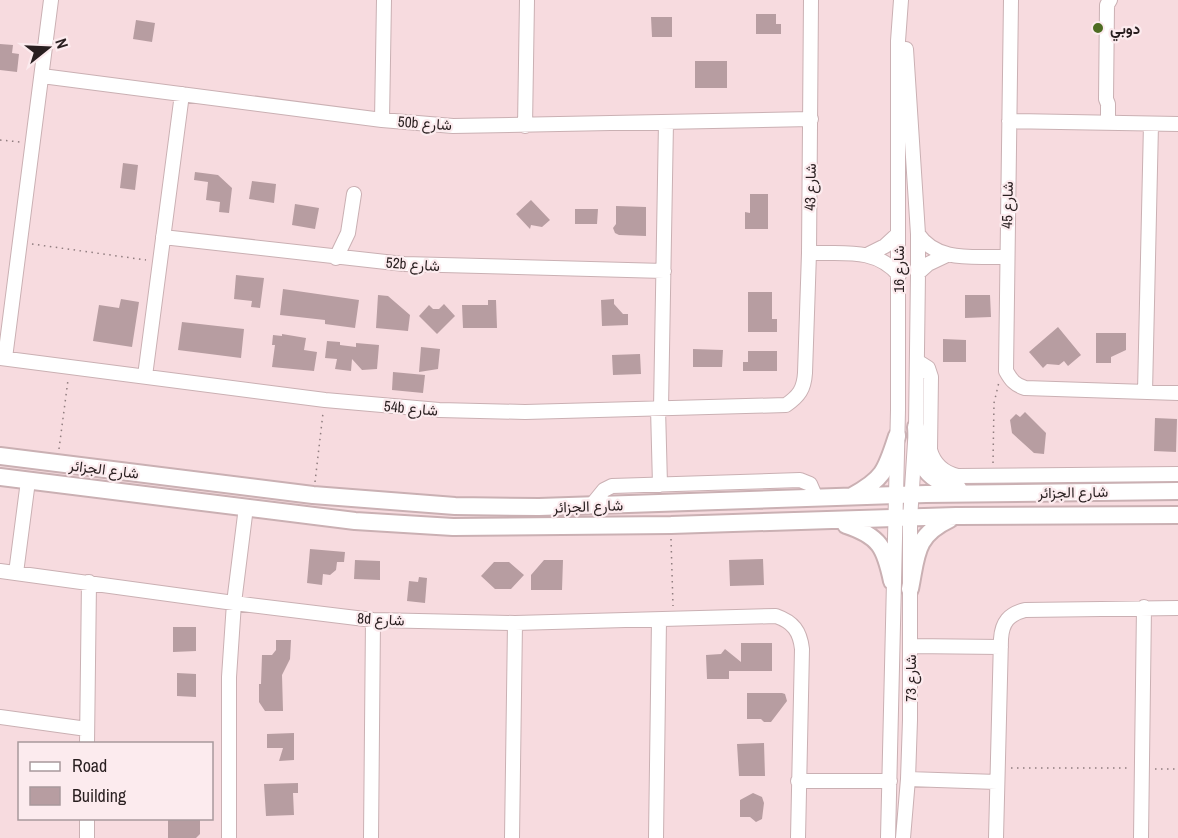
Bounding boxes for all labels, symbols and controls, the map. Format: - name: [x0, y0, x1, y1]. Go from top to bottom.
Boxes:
- north arrow: [18, 18, 78, 78]
- place label: دوبي: [1110, 18, 1140, 42]
- marker: دوبي: [1091, 21, 1105, 35]
- text: N: [50, 35, 74, 51]
- street label: 50b شارع: [397, 111, 453, 136]
- street label: شارع 43: [799, 163, 822, 211]
- street label: شارع 45: [996, 181, 1019, 229]
- street label: شارع 16: [888, 245, 910, 293]
- street label: 52b شارع: [385, 252, 441, 277]
- street label: 54b شارع: [383, 395, 439, 422]
- street label: شارع الجزائر: [67, 454, 140, 485]
- street label: شارع الجزائر: [1037, 481, 1108, 504]
- street label: شارع الجزائر: [552, 494, 624, 519]
- street label: 8d شارع: [357, 607, 405, 632]
- street label: شارع 73: [900, 654, 922, 702]
- legend: [18, 742, 213, 820]
- text: Road: [72, 753, 107, 778]
- text: Building: [72, 783, 127, 808]

